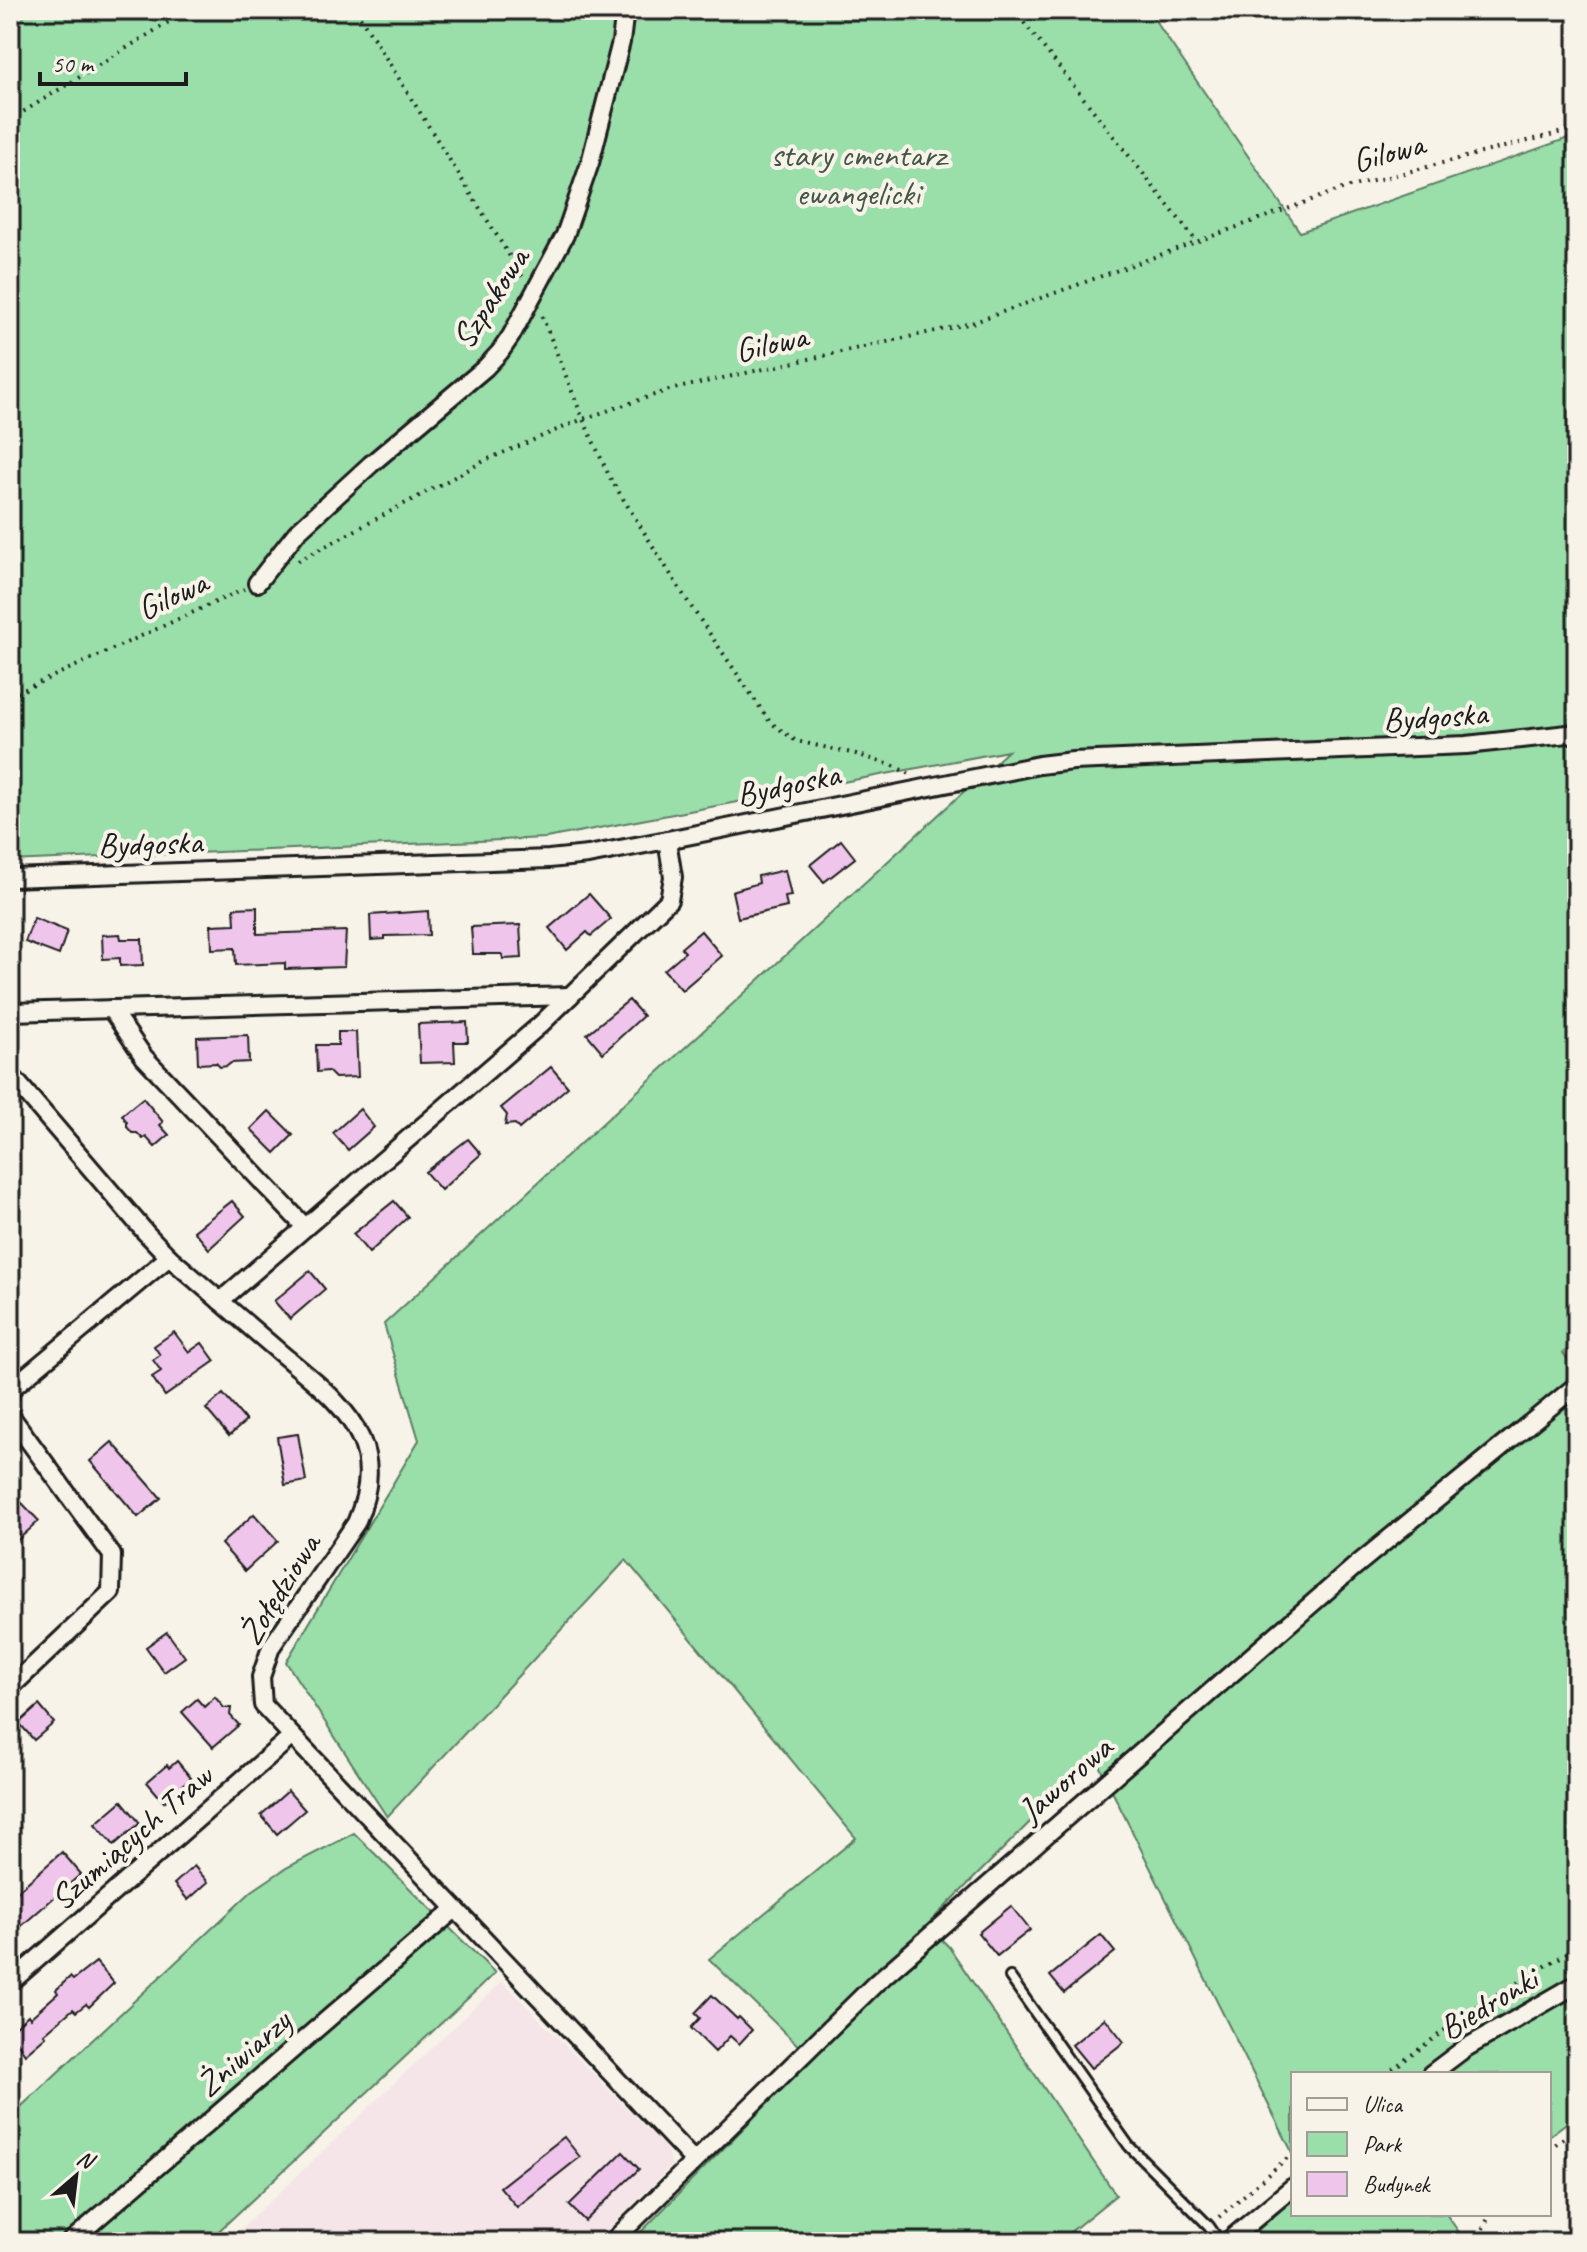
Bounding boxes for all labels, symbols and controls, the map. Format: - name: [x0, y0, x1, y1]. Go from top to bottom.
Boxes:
- scale bar: [40, 36, 186, 86]
- text: 50 m: [52, 49, 95, 79]
- street label: Gilowa: [1347, 121, 1432, 182]
- park label: stary cmentarz ewangelicki: [770, 133, 949, 215]
- street label: Szpakowa: [442, 237, 540, 356]
- street label: Gilowa: [731, 313, 814, 372]
- street label: Gilowa: [130, 559, 217, 630]
- street label: Bydgoska: [1381, 691, 1491, 741]
- street label: Bydgoska: [732, 752, 846, 816]
- street label: Bydgoska: [97, 820, 205, 866]
- street label: Żołędziowa: [228, 1523, 331, 1652]
- street label: Jaworowa: [1008, 1725, 1123, 1833]
- street label: Szumiących Traw: [41, 1753, 223, 1919]
- street label: Biedronki: [1431, 1955, 1548, 2049]
- street label: Żniwiarzy: [187, 1999, 301, 2106]
- legend: [1291, 2072, 1551, 2216]
- text: Ulica: [1363, 2089, 1403, 2119]
- text: Park: [1363, 2129, 1403, 2159]
- north arrow: [36, 2136, 116, 2216]
- text: N: [72, 2144, 100, 2176]
- text: Budynek: [1363, 2169, 1432, 2199]

